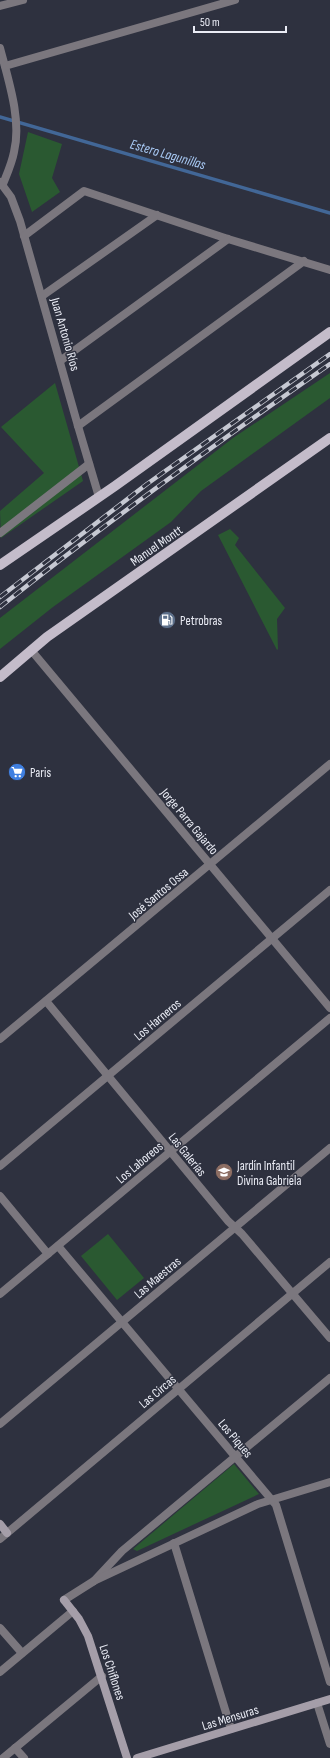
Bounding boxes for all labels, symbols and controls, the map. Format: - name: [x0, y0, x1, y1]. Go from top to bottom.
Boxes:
- scale bar: [194, 8, 286, 34]
- text: 50 m: [200, 15, 220, 30]
- water label: Estero Lagunillas: [128, 136, 208, 173]
- street label: Juan Antonio Ríos: [47, 295, 83, 373]
- street label: Manuel Montt: [127, 522, 186, 570]
- fuel station icon: Petrobras: [157, 610, 177, 630]
- place label: Petrobras: [180, 613, 222, 629]
- supermarket icon: Paris: [7, 762, 27, 782]
- place label: Paris: [30, 765, 51, 781]
- street label: Jorge Parra Gajardo: [156, 784, 222, 858]
- street label: José Santos Ossa: [125, 864, 192, 924]
- street label: Los Harneros: [131, 995, 185, 1044]
- street label: Las Galerías: [165, 1130, 210, 1180]
- street label: Los Laboreos: [113, 1138, 167, 1187]
- place label: Jardín Infantil Divina Gabriela: [236, 1158, 302, 1189]
- school or university icon: Jardín Infantil Divina Gabriela: [214, 1162, 234, 1182]
- street label: Las Maestras: [131, 1253, 185, 1302]
- street label: Las Circas: [136, 1371, 180, 1412]
- street label: Los Piques: [215, 1416, 256, 1461]
- street label: Los Chiflones: [96, 1642, 129, 1702]
- street label: Las Mensuras: [200, 1702, 261, 1734]

